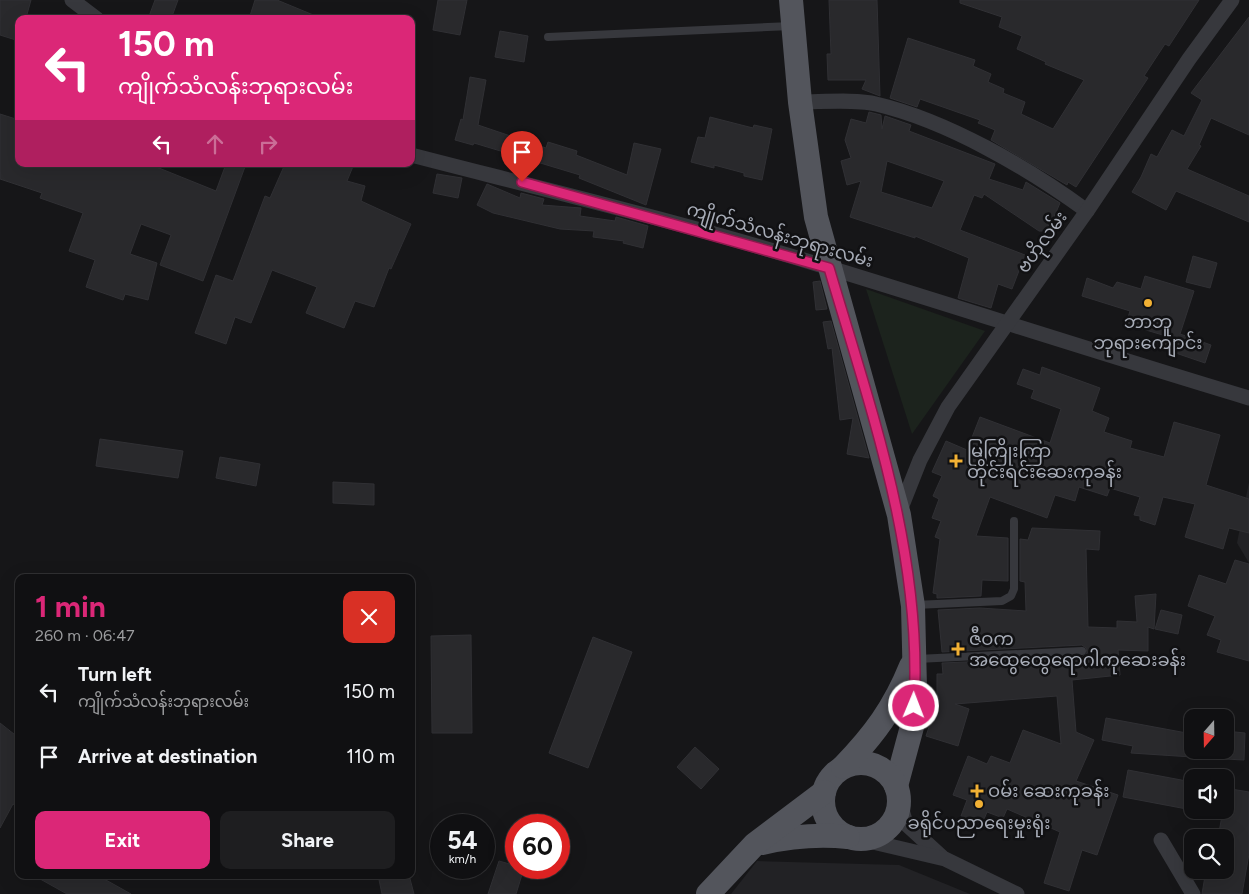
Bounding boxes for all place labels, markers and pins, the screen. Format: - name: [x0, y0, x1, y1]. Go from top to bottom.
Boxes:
- pin: [501, 131, 543, 182]
- marker: ဘာဘူ ဘုရားကျောင်း: [1142, 297, 1154, 309]
- place label: ဘာဘူ ဘုရားကျောင်း: [1093, 311, 1203, 358]
- place label: မြကြိုးကြာ တိုင်းရင်းဆေးကုခန်း: [967, 437, 1122, 487]
- marker: မြကြိုးကြာ တိုင်းရင်းဆေးကုခန်း: [949, 454, 963, 468]
- place label: ဇီဝက အထွေထွေရောဂါကုဆေးခန်း: [969, 625, 1186, 675]
- marker: ဇီဝက အထွေထွေရောဂါကုဆေးခန်း: [951, 642, 965, 656]
- place label: ဝမ်း ဆေးကုခန်း: [988, 778, 1110, 806]
- marker: ဝမ်း ဆေးကုခန်း: [970, 784, 984, 798]
- marker: ခရိုင်ပညာရေးမှုးရုံး: [973, 798, 985, 810]
- place label: ခရိုင်ပညာရေးမှုးရုံး: [907, 809, 1051, 838]

